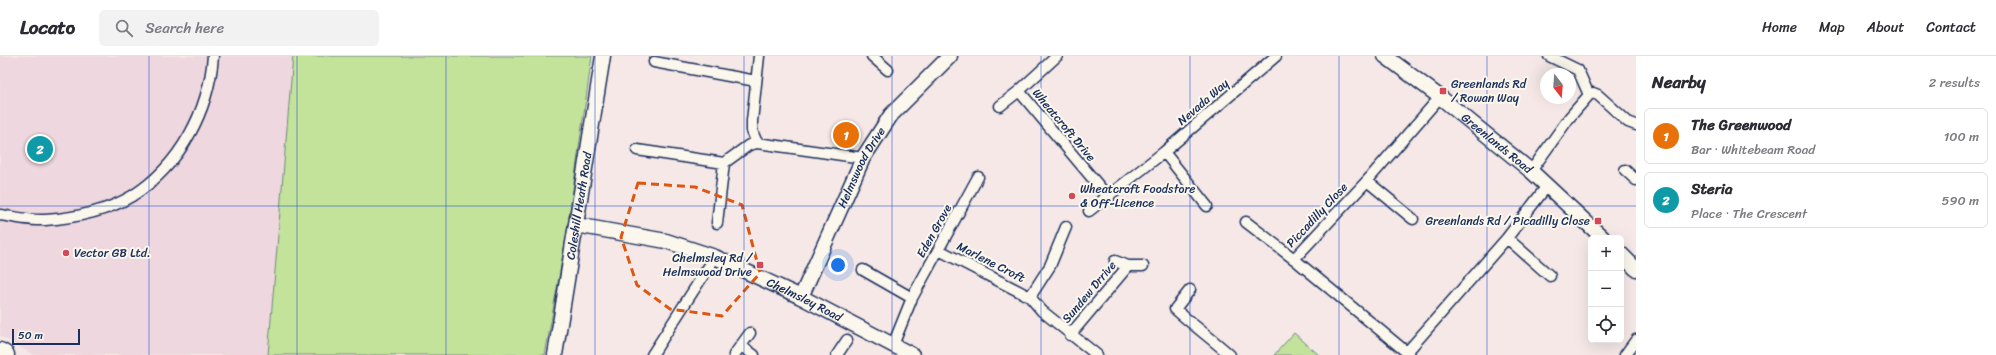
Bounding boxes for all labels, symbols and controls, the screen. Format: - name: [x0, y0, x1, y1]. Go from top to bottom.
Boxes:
- search box: [99, 10, 379, 46]
- text: Locato: [20, 11, 75, 44]
- text: Search here: [145, 15, 224, 41]
- text: Home: [1762, 15, 1797, 40]
- text: Map: [1819, 15, 1845, 40]
- text: About: [1867, 15, 1904, 40]
- text: Contact: [1926, 15, 1976, 40]
- icon: search: [113, 17, 135, 39]
- text: Nearby: [1652, 67, 1706, 97]
- north arrow: [1540, 68, 1576, 104]
- text: 2 results: [1929, 71, 1980, 94]
- street label: Nevada Way: [1172, 72, 1235, 131]
- place label: Greenlands Rd / Rowan Way: [1451, 73, 1528, 109]
- street label: Wheatcroft Drive: [1027, 83, 1101, 167]
- marker: Greenlands Rd / Rowan Way: [1438, 86, 1448, 96]
- street label: Greenlands Road: [1456, 107, 1539, 180]
- text: The Greenwood: [1691, 112, 1791, 138]
- pin: 1: [833, 120, 859, 150]
- street label: Helmswood Drive: [831, 122, 892, 212]
- text: 1: [1663, 125, 1669, 148]
- text: 100 m: [1944, 125, 1979, 148]
- pin: 2: [27, 134, 53, 164]
- text: Bar · Whitebeam Road: [1691, 138, 1815, 161]
- street label: Coleshill Heath Road: [559, 150, 599, 261]
- text: Steria: [1691, 176, 1733, 202]
- street label: Piccadilly Close: [1281, 177, 1353, 253]
- place label: Wheatcroft Foodstore & Off-Licence: [1080, 178, 1196, 214]
- text: 2: [1662, 189, 1670, 212]
- text: 590 m: [1941, 189, 1979, 212]
- marker: Wheatcroft Foodstore & Off-Licence: [1067, 191, 1077, 201]
- street label: Eden Grove: [910, 200, 958, 262]
- text: Place · The Crescent: [1691, 202, 1807, 225]
- place label: Greenlands Rd / Picadilly Close: [1426, 210, 1590, 232]
- marker: Greenlands Rd / Picadilly Close: [1593, 216, 1603, 226]
- street label: Marlene Croft: [953, 235, 1030, 289]
- map controls: [1588, 235, 1624, 343]
- button: +: [1588, 235, 1624, 271]
- place label: Vector GB Ltd.: [74, 242, 151, 264]
- place label: Chelmsley Rd / Helmswood Drive: [663, 247, 754, 283]
- marker: Vector GB Ltd.: [61, 248, 71, 258]
- your location: [828, 255, 848, 275]
- street label: Sundew Drrive: [1056, 256, 1122, 328]
- marker: Chelmsley Rd / Helmswood Drive: [755, 260, 765, 270]
- street label: Chelmsley Road: [763, 271, 848, 329]
- button: −: [1588, 271, 1624, 307]
- button: locate: [1588, 307, 1624, 343]
- text: 50 m: [18, 326, 43, 345]
- scale bar: [12, 327, 80, 346]

